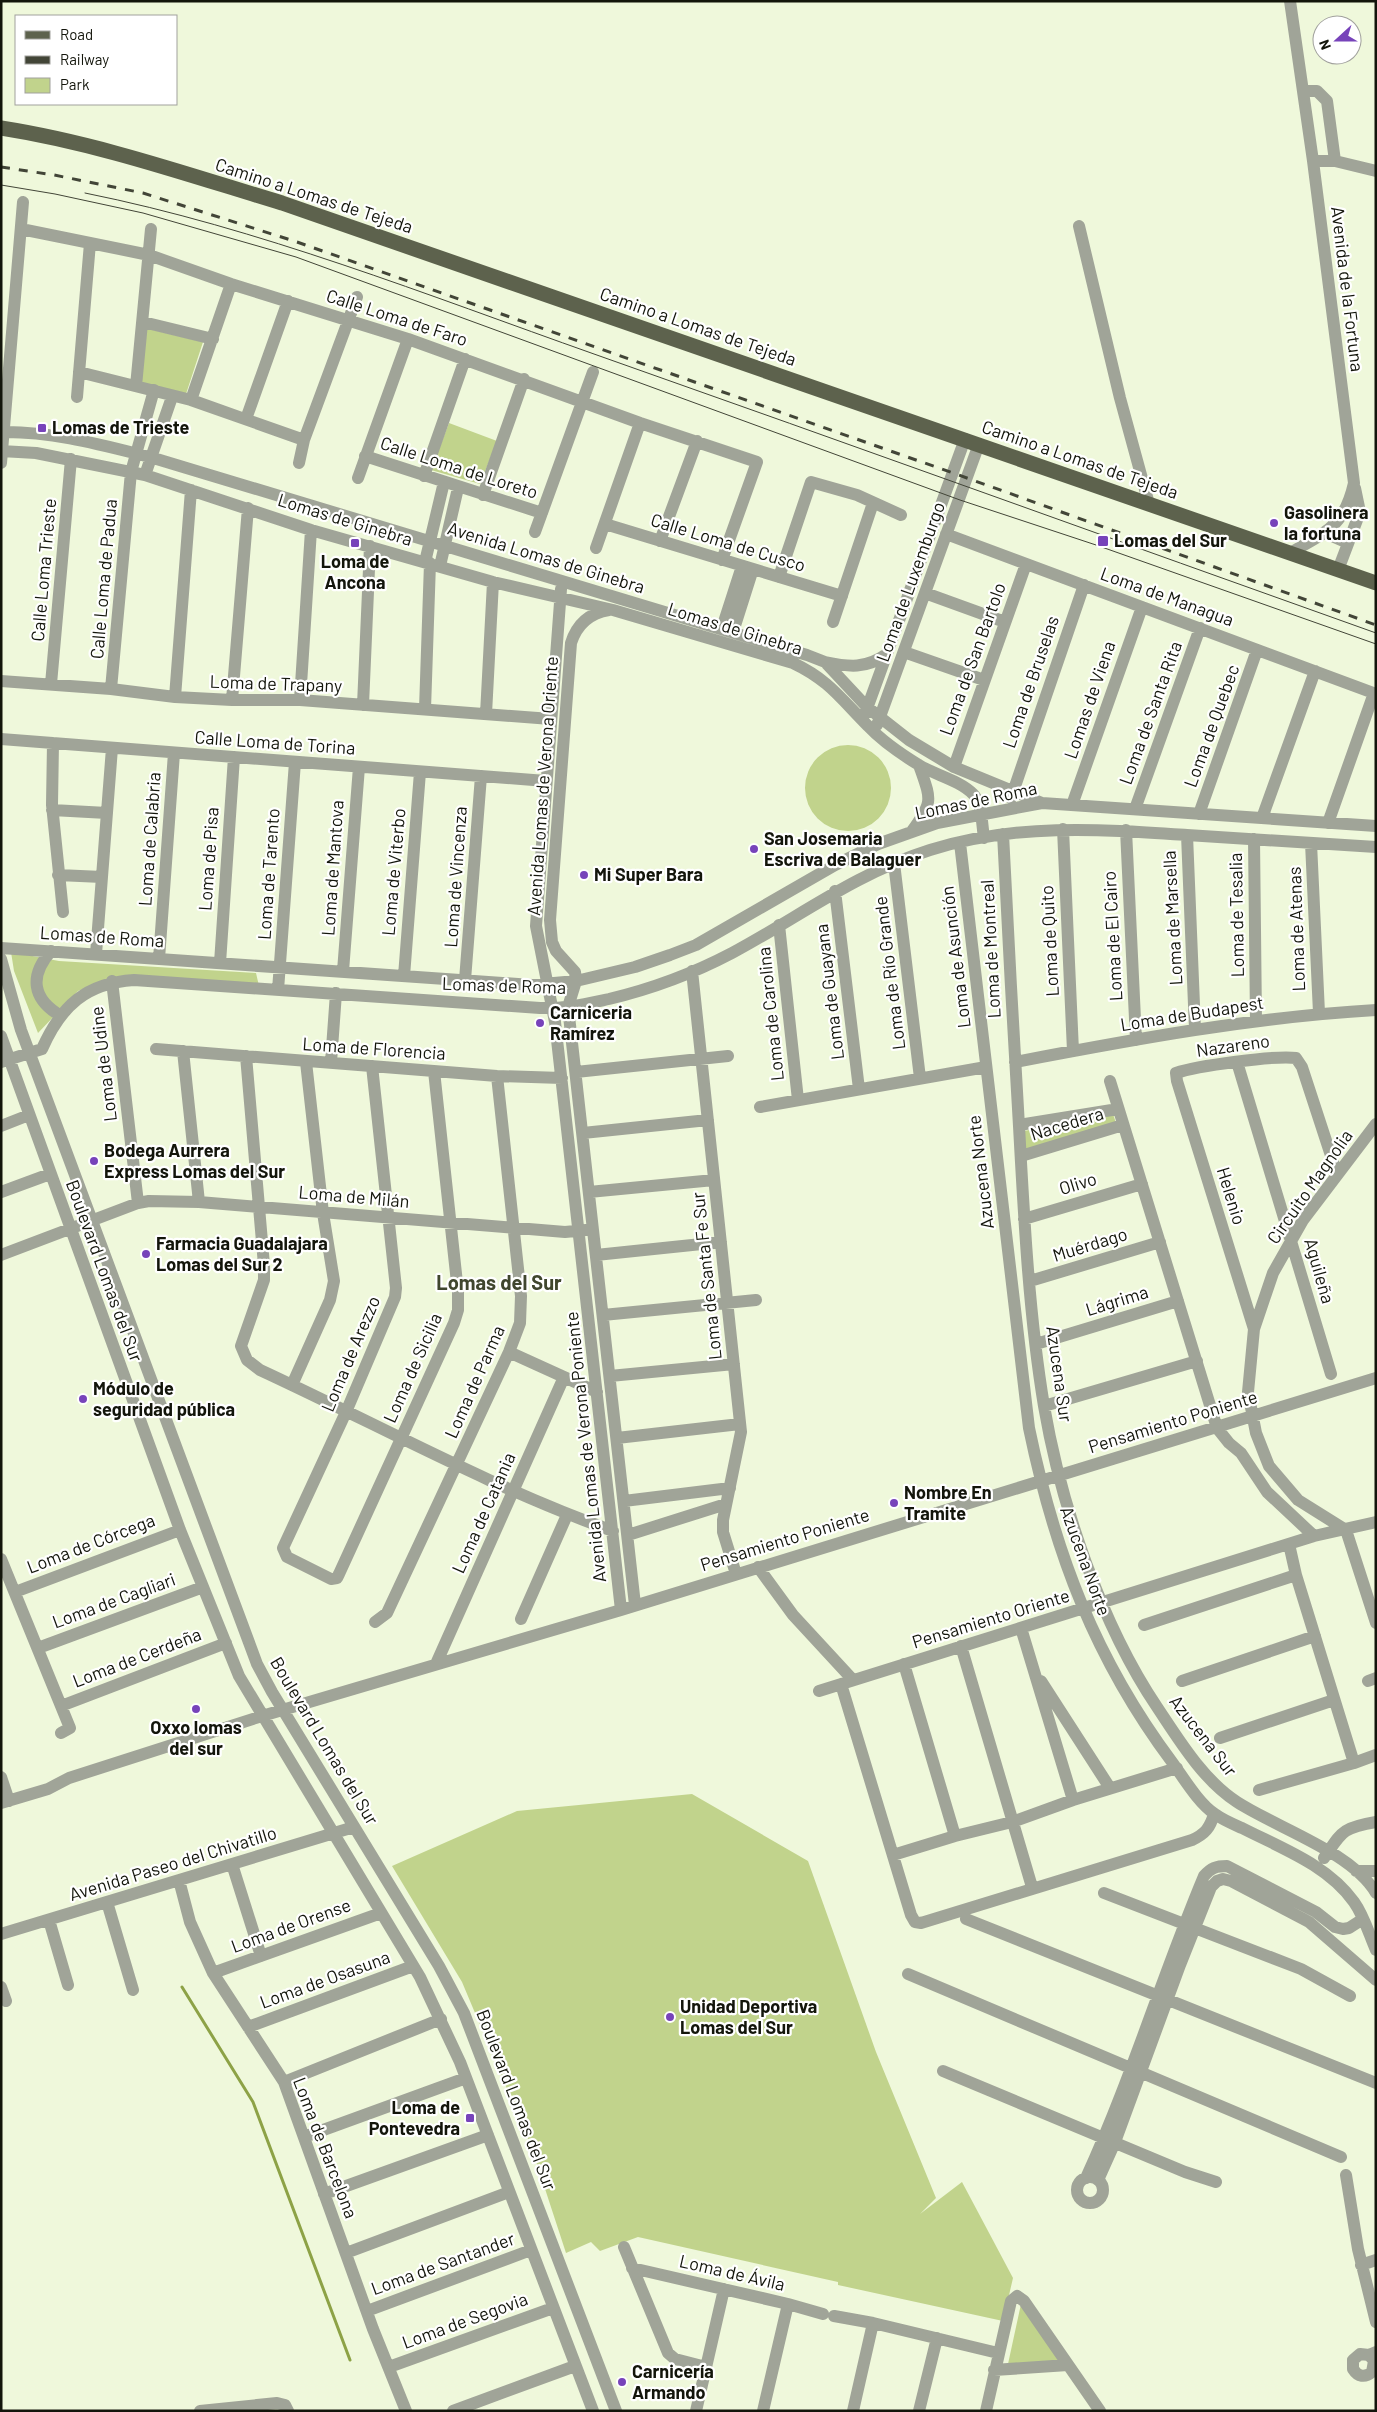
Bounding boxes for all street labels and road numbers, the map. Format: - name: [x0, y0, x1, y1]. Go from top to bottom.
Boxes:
- street label: Camino a Lomas de Tejeda: [213, 153, 416, 237]
- street label: Avenida de la Fortuna: [1327, 205, 1369, 373]
- street label: Camino a Lomas de Tejeda: [597, 282, 799, 370]
- street label: Calle Loma de Faro: [324, 284, 471, 350]
- street label: Camino a Lomas de Tejeda: [979, 415, 1181, 503]
- street label: Calle Loma de Loreto: [378, 431, 541, 503]
- street label: Lomas de Ginebra: [275, 488, 415, 550]
- street label: Calle Loma Trieste: [26, 497, 60, 642]
- street label: Calle Loma de Padua: [85, 498, 121, 660]
- street label: Loma de Luxemburgo: [871, 499, 949, 665]
- street label: Calle Loma de Cusco: [648, 508, 808, 576]
- street label: Avenida Lomas de Ginebra: [445, 517, 647, 598]
- street label: Loma de Managua: [1098, 562, 1237, 630]
- street label: Loma de San Bartolo: [934, 579, 1010, 738]
- street label: Lomas de Ginebra: [665, 597, 805, 659]
- street label: Loma de Bruselas: [997, 613, 1063, 751]
- street label: Lomas de Viena: [1059, 638, 1119, 761]
- street label: Loma de Santa Rita: [1114, 638, 1186, 787]
- street label: Avenida Lomas de Verona Oriente: [522, 655, 562, 916]
- street label: Loma de Quebec: [1179, 661, 1243, 790]
- street label: Loma de Trapany: [209, 670, 343, 696]
- street label: Calle Loma de Torina: [194, 725, 356, 759]
- street label: Loma de Calabria: [133, 771, 165, 907]
- street label: Lomas de Roma: [913, 776, 1039, 824]
- street label: Loma de Mantova: [316, 799, 348, 936]
- street label: Loma de Pisa: [193, 806, 223, 911]
- street label: Loma de Vincenza: [439, 806, 471, 948]
- street label: Loma de Tarento: [252, 807, 284, 940]
- street label: Loma de Viterbo: [376, 807, 410, 937]
- street label: Loma de Marsella: [1157, 850, 1187, 986]
- street label: Loma de Tesalia: [1224, 852, 1248, 978]
- street label: Loma de Atenas: [1283, 866, 1309, 992]
- street label: Loma de El Cairo: [1098, 870, 1126, 1002]
- street label: Loma de Montreal: [975, 879, 1005, 1019]
- street label: Loma de Asunción: [935, 885, 975, 1029]
- street label: Loma de Quito: [1035, 885, 1063, 997]
- street label: Loma de Río Grande: [869, 895, 909, 1051]
- street label: Lomas de Roma: [39, 921, 165, 951]
- street label: Loma de Guayana: [810, 923, 848, 1061]
- street label: Loma de Carolina: [752, 946, 788, 1082]
- street label: Lomas de Roma: [442, 972, 567, 998]
- street label: Loma de Budapest: [1119, 991, 1265, 1035]
- street label: Loma de Udine: [85, 1005, 121, 1123]
- street label: Nazareno: [1195, 1029, 1271, 1061]
- street label: Loma de Florencia: [302, 1032, 447, 1064]
- street label: Nacedera: [1027, 1102, 1106, 1145]
- street label: Azucena Norte: [962, 1114, 998, 1230]
- street label: Circuito Magnolia: [1262, 1125, 1357, 1248]
- street label: Helenio: [1213, 1164, 1251, 1227]
- street label: Olivo: [1056, 1167, 1099, 1199]
- street label: Boulevard Lomas del Sur: [62, 1177, 148, 1365]
- street label: Loma de Milán: [298, 1180, 410, 1212]
- street label: Loma de Santa Fe Sur: [686, 1191, 726, 1361]
- street label: Muérdago: [1050, 1222, 1130, 1266]
- street label: Aguileña: [1300, 1235, 1340, 1306]
- street label: Lágrima: [1083, 1280, 1151, 1320]
- street label: Loma de Arezzo: [316, 1292, 384, 1415]
- street label: Loma de Sicilia: [378, 1309, 446, 1426]
- street label: Avenida Lomas de Verona Poniente: [560, 1311, 610, 1584]
- street label: Loma de Parma: [439, 1322, 509, 1441]
- street label: Azucena Sur: [1042, 1324, 1078, 1424]
- street label: Pensamiento Poniente: [1086, 1385, 1260, 1457]
- street label: Loma de Catania: [447, 1449, 520, 1576]
- street label: Pensamiento Poniente: [698, 1503, 872, 1575]
- street label: Azucena Norte: [1056, 1503, 1116, 1618]
- street label: Loma de Córcega: [23, 1509, 158, 1578]
- street label: Loma de Cagliari: [49, 1568, 178, 1633]
- street label: Pensamiento Oriente: [909, 1584, 1072, 1652]
- street label: Loma de Cerdeña: [69, 1622, 204, 1692]
- street label: Boulevard Lomas del Sur: [266, 1653, 384, 1829]
- street label: Azucena Sur: [1165, 1691, 1242, 1781]
- street label: Avenida Paseo del Chivatillo: [66, 1821, 279, 1905]
- street label: Loma de Orense: [228, 1893, 354, 1957]
- street label: Loma de Osasuna: [257, 1945, 393, 2013]
- street label: Boulevard Lomas del Sur: [472, 2006, 562, 2194]
- street label: Loma de Barcelona: [289, 2074, 363, 2221]
- street label: Loma de Santander: [368, 2227, 518, 2299]
- street label: Loma de Ávila: [677, 2249, 787, 2295]
- street label: Loma de Segovia: [399, 2287, 531, 2353]

